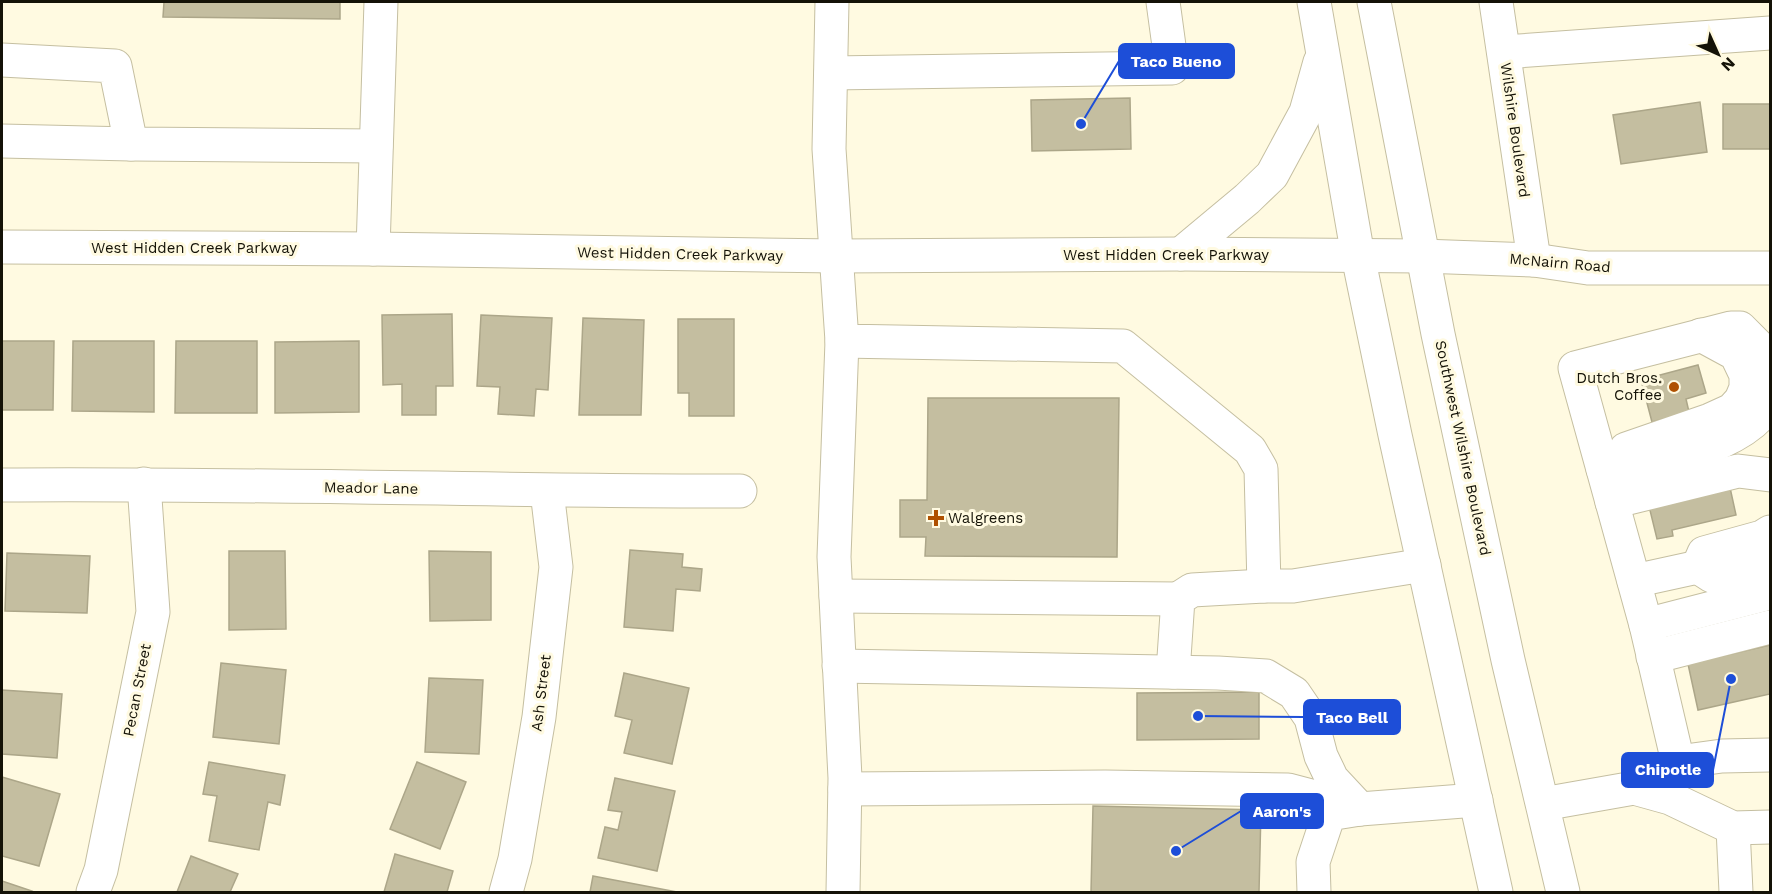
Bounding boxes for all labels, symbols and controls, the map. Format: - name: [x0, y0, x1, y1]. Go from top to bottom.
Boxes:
- north arrow: [1688, 24, 1748, 84]
- callout: Taco Bueno: [1119, 44, 1234, 78]
- text: Taco Bueno: [1130, 52, 1222, 71]
- text: N: [1717, 53, 1739, 75]
- street label: Wilshire Boulevard: [1497, 61, 1533, 199]
- street label: West Hidden Creek Parkway: [91, 239, 297, 257]
- street label: West Hidden Creek Parkway: [577, 243, 783, 265]
- street label: West Hidden Creek Parkway: [1063, 246, 1269, 264]
- street label: McNairn Road: [1509, 250, 1611, 276]
- street label: Southwest Wilshire Boulevard: [1431, 339, 1495, 557]
- place label: Dutch Bros. Coffee: [1576, 369, 1662, 404]
- marker: Dutch Bros. Coffee: [1667, 380, 1681, 394]
- street label: Meador Lane: [324, 478, 418, 498]
- place label: Walgreens: [948, 509, 1023, 527]
- marker: Walgreens: [929, 511, 943, 525]
- street label: Pecan Street: [119, 641, 155, 738]
- street label: Ash Street: [527, 653, 555, 732]
- callout: Taco Bell: [1304, 700, 1400, 734]
- text: Taco Bell: [1316, 708, 1389, 727]
- callout: Chipotle: [1622, 753, 1713, 787]
- text: Chipotle: [1635, 760, 1701, 779]
- callout: Aaron's: [1241, 794, 1323, 828]
- text: Aaron's: [1253, 802, 1312, 821]

